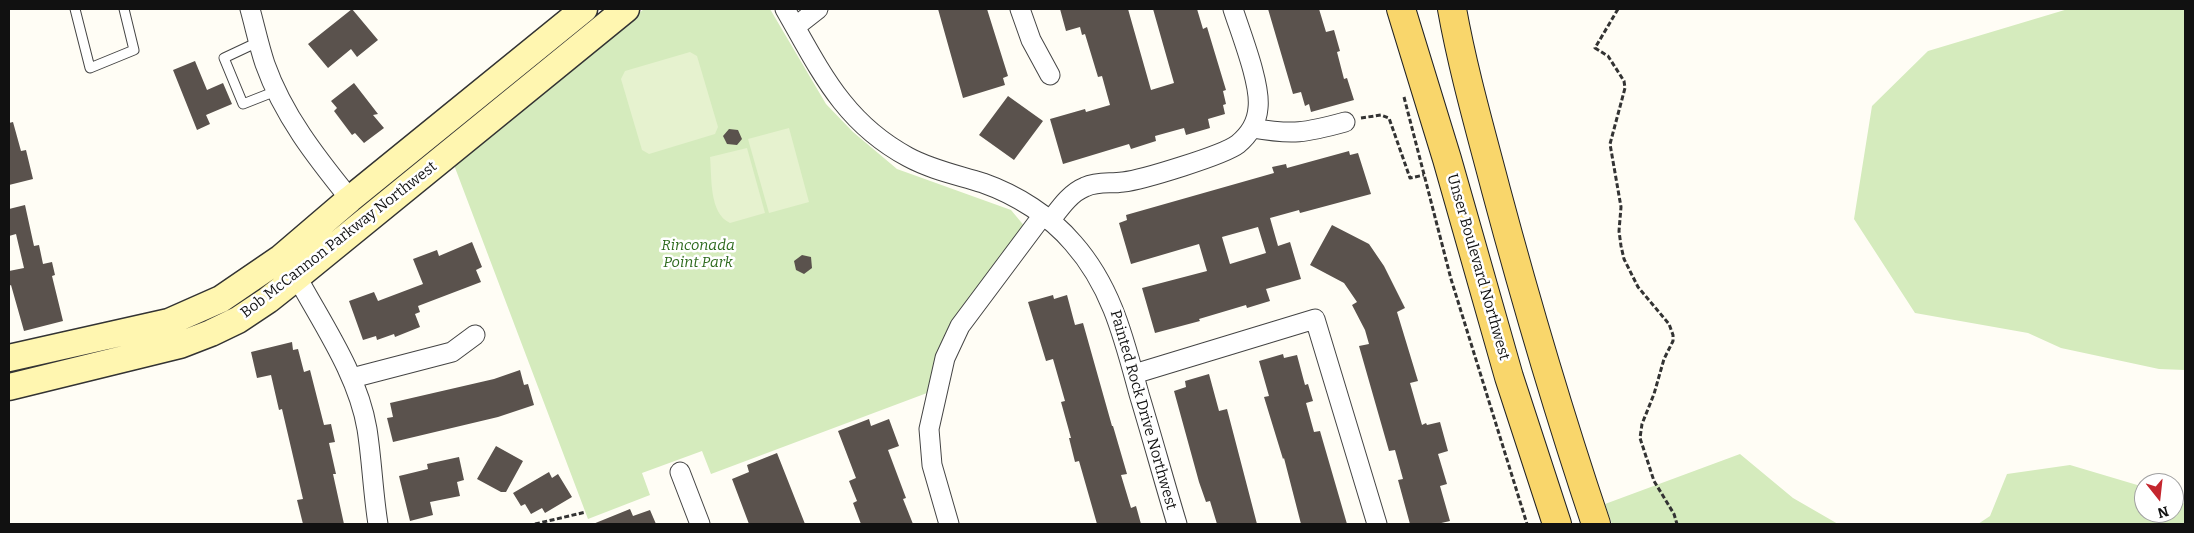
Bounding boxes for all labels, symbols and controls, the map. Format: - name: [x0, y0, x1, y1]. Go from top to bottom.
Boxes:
- street label: Bob McCannon Parkway Northwest: [237, 158, 441, 322]
- street label: Unser Boulevard Northwest: [1443, 172, 1513, 362]
- park label: Rinconada Point Park: [661, 237, 735, 272]
- street label: Painted Rock Drive Northwest: [1106, 308, 1180, 512]
- north arrow: [2134, 473, 2184, 523]
- text: N: [2155, 502, 2171, 522]

